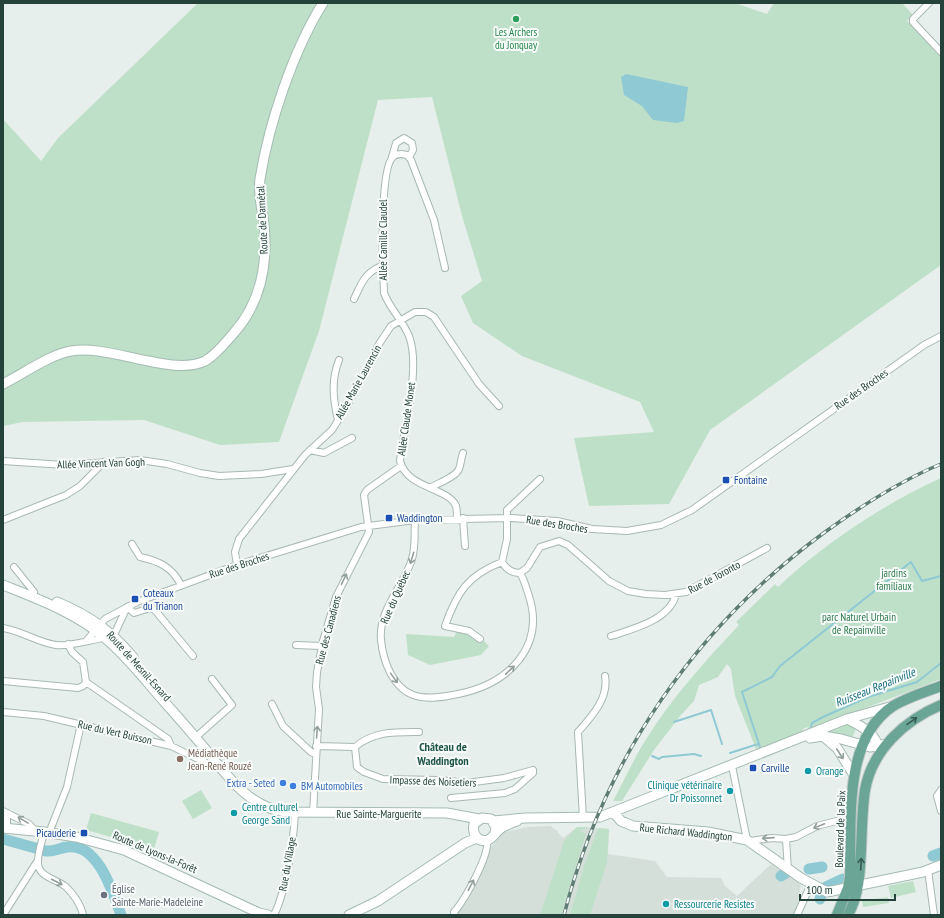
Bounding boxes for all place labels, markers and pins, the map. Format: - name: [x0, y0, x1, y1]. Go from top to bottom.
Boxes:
- marker: Les Archers du Jonquay: [511, 14, 521, 24]
- place label: Les Archers du Jonquay: [495, 25, 538, 52]
- place label: Fontaine: [734, 473, 768, 487]
- marker: Fontaine: [721, 475, 731, 485]
- place label: Waddington: [397, 511, 443, 525]
- marker: Waddington: [384, 513, 394, 523]
- place label: Coteaux du Trianon: [143, 586, 183, 613]
- marker: Coteaux du Trianon: [130, 594, 140, 604]
- place label: Médiathèque Jean-René Rouzé: [187, 746, 252, 773]
- marker: Médiathèque Jean-René Rouzé: [175, 754, 185, 764]
- place label: Carville: [761, 761, 790, 775]
- marker: Carville: [748, 763, 758, 773]
- place label: Orange: [816, 764, 844, 778]
- marker: Orange: [803, 766, 813, 776]
- place label: Extra - Seted: [227, 776, 275, 790]
- marker: Extra - Seted: [278, 778, 288, 788]
- place label: Clinique vétérinaire Dr Poissonnet: [648, 778, 722, 805]
- place label: BM Automobiles: [301, 779, 363, 793]
- marker: BM Automobiles: [288, 781, 298, 791]
- marker: Clinique vétérinaire Dr Poissonnet: [725, 786, 735, 796]
- place label: Centre culturel George Sand: [242, 800, 299, 827]
- marker: Centre culturel George Sand: [229, 808, 239, 818]
- place label: Picauderie: [36, 826, 76, 840]
- marker: Picauderie: [79, 828, 89, 838]
- place label: Église Sainte-Marie-Madeleine: [112, 882, 204, 909]
- marker: Église Sainte-Marie-Madeleine: [99, 890, 109, 900]
- place label: Ressourcerie Resistes: [674, 897, 755, 911]
- marker: Ressourcerie Resistes: [661, 899, 671, 909]

